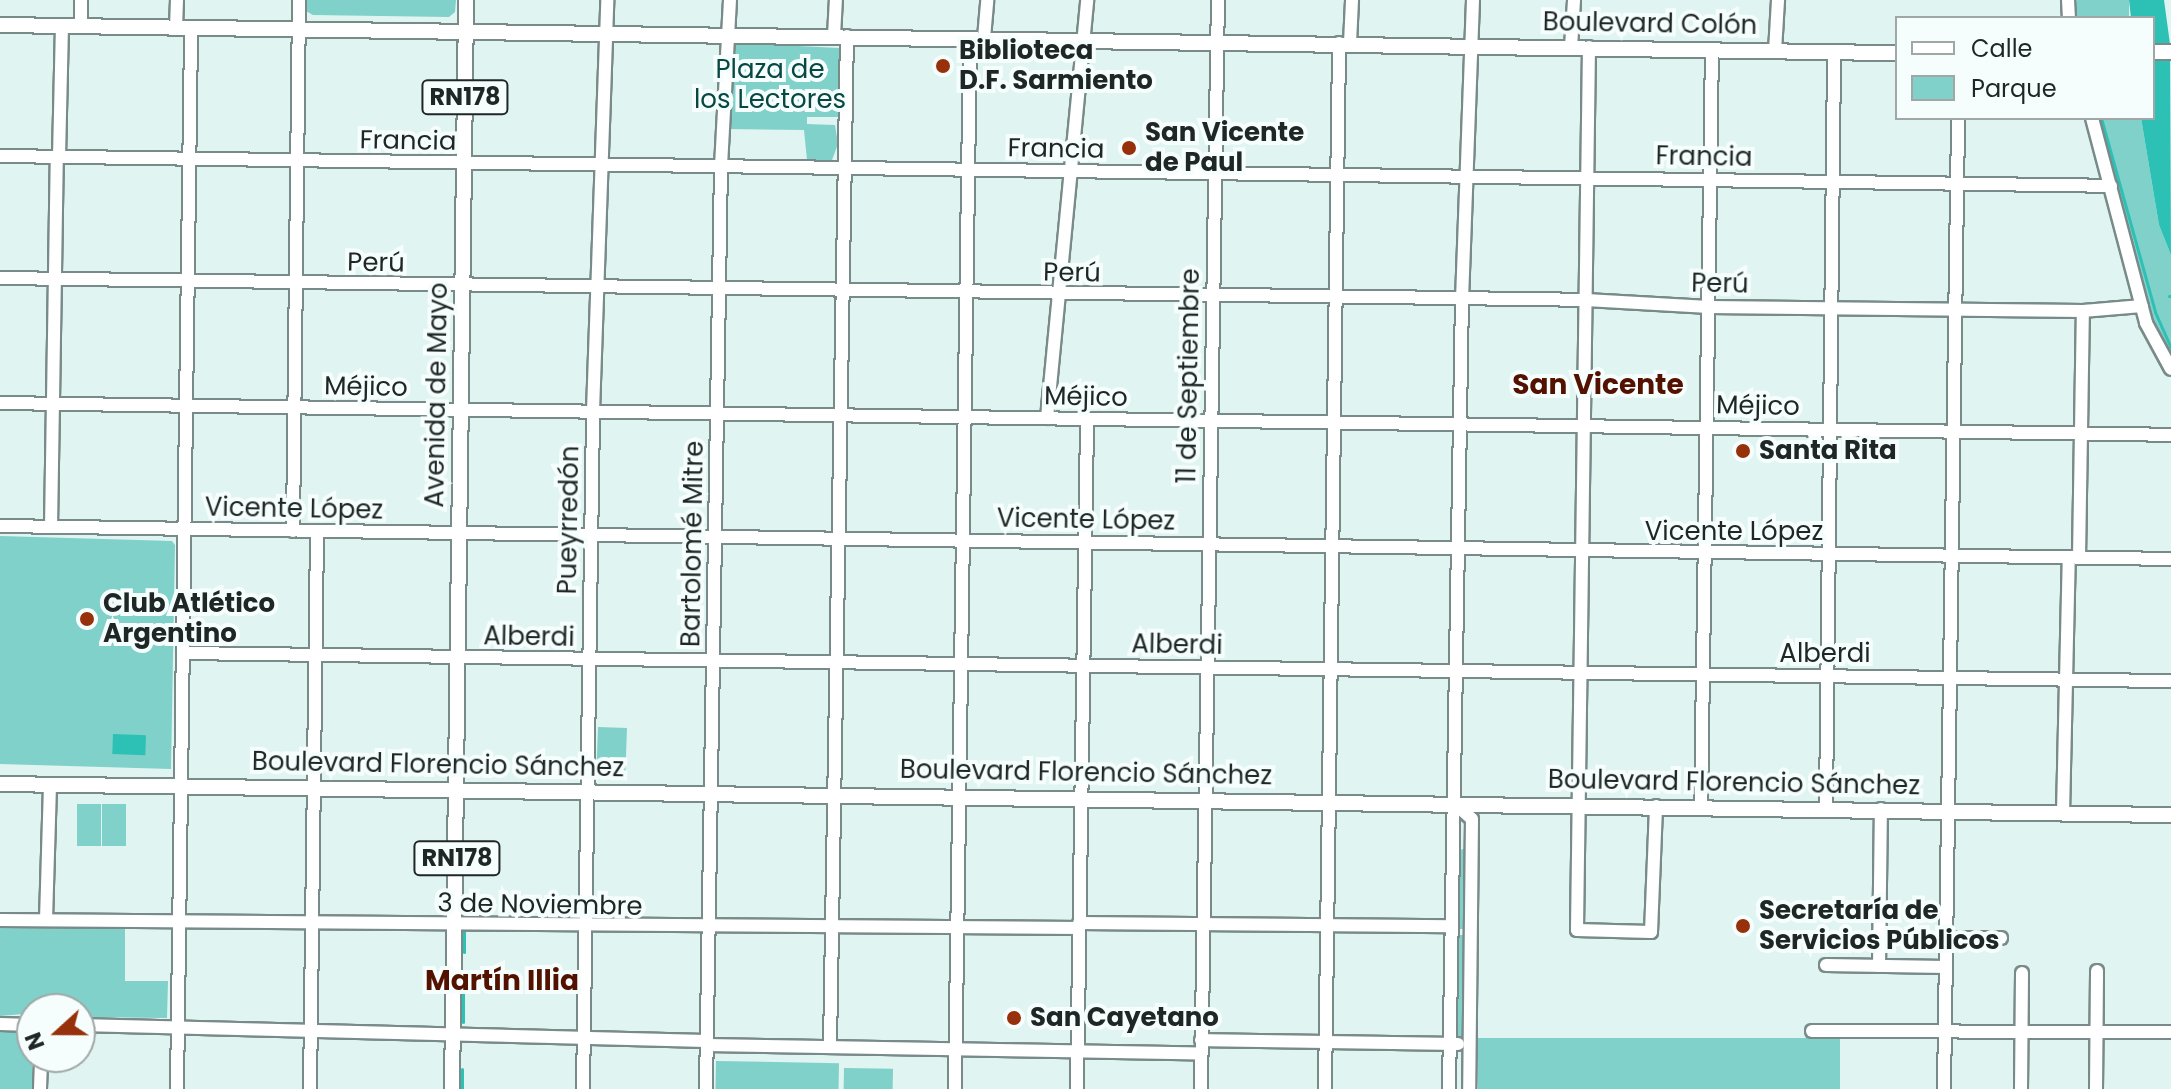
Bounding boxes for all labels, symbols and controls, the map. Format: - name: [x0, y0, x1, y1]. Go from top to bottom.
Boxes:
- street label: Boulevard Colón: [1542, 7, 1758, 41]
- legend: [1895, 16, 2155, 120]
- text: Calle: [1971, 32, 2032, 65]
- place label: Biblioteca D.F. Sarmiento: [959, 35, 1153, 96]
- park label: Plaza de los Lectores: [694, 54, 846, 116]
- marker: Biblioteca D.F. Sarmiento: [934, 57, 952, 75]
- text: Parque: [1971, 72, 2057, 105]
- road number: RN178: [421, 77, 509, 117]
- place label: San Vicente de Paul: [1145, 117, 1304, 178]
- street label: Francia: [359, 125, 457, 157]
- street label: Francia: [1007, 133, 1105, 165]
- marker: San Vicente de Paul: [1120, 139, 1138, 157]
- street label: Francia: [1655, 141, 1753, 173]
- street label: Perú: [347, 247, 405, 279]
- street label: Perú: [1043, 257, 1101, 289]
- street label: 11 de Septiembre: [1172, 268, 1206, 484]
- street label: Perú: [1691, 268, 1749, 300]
- street label: Avenida de Mayo: [419, 282, 455, 508]
- district label: San Vicente: [1512, 368, 1684, 402]
- street label: Méjico: [324, 371, 408, 403]
- street label: Méjico: [1044, 381, 1128, 413]
- street label: Méjico: [1716, 390, 1800, 422]
- place label: Santa Rita: [1759, 435, 1897, 467]
- street label: Bartolomé Mitre: [676, 441, 710, 647]
- marker: Santa Rita: [1734, 442, 1752, 460]
- street label: Pueyrredón: [552, 445, 586, 595]
- street label: Vicente López: [205, 492, 383, 526]
- street label: Vicente López: [997, 503, 1175, 537]
- street label: Vicente López: [1645, 516, 1823, 548]
- place label: Club Atlético Argentino: [103, 588, 275, 650]
- marker: Club Atlético Argentino: [78, 610, 96, 628]
- street label: Alberdi: [483, 621, 575, 653]
- street label: Alberdi: [1131, 629, 1223, 661]
- street label: Alberdi: [1779, 638, 1871, 670]
- street label: Boulevard Florencio Sánchez: [252, 746, 624, 784]
- street label: Boulevard Florencio Sánchez: [900, 754, 1272, 792]
- street label: Boulevard Florencio Sánchez: [1548, 764, 1920, 802]
- road number: RN178: [413, 838, 501, 878]
- street label: 3 de Noviembre: [437, 888, 643, 922]
- place label: Secretaría de Servicios Públicos: [1759, 895, 2000, 956]
- marker: Secretaría de Servicios Públicos: [1734, 917, 1752, 935]
- district label: Martín Illia: [425, 964, 579, 998]
- north arrow: [16, 993, 96, 1073]
- place label: San Cayetano: [1030, 1002, 1219, 1034]
- marker: San Cayetano: [1005, 1009, 1023, 1027]
- text: N: [18, 1028, 52, 1054]

